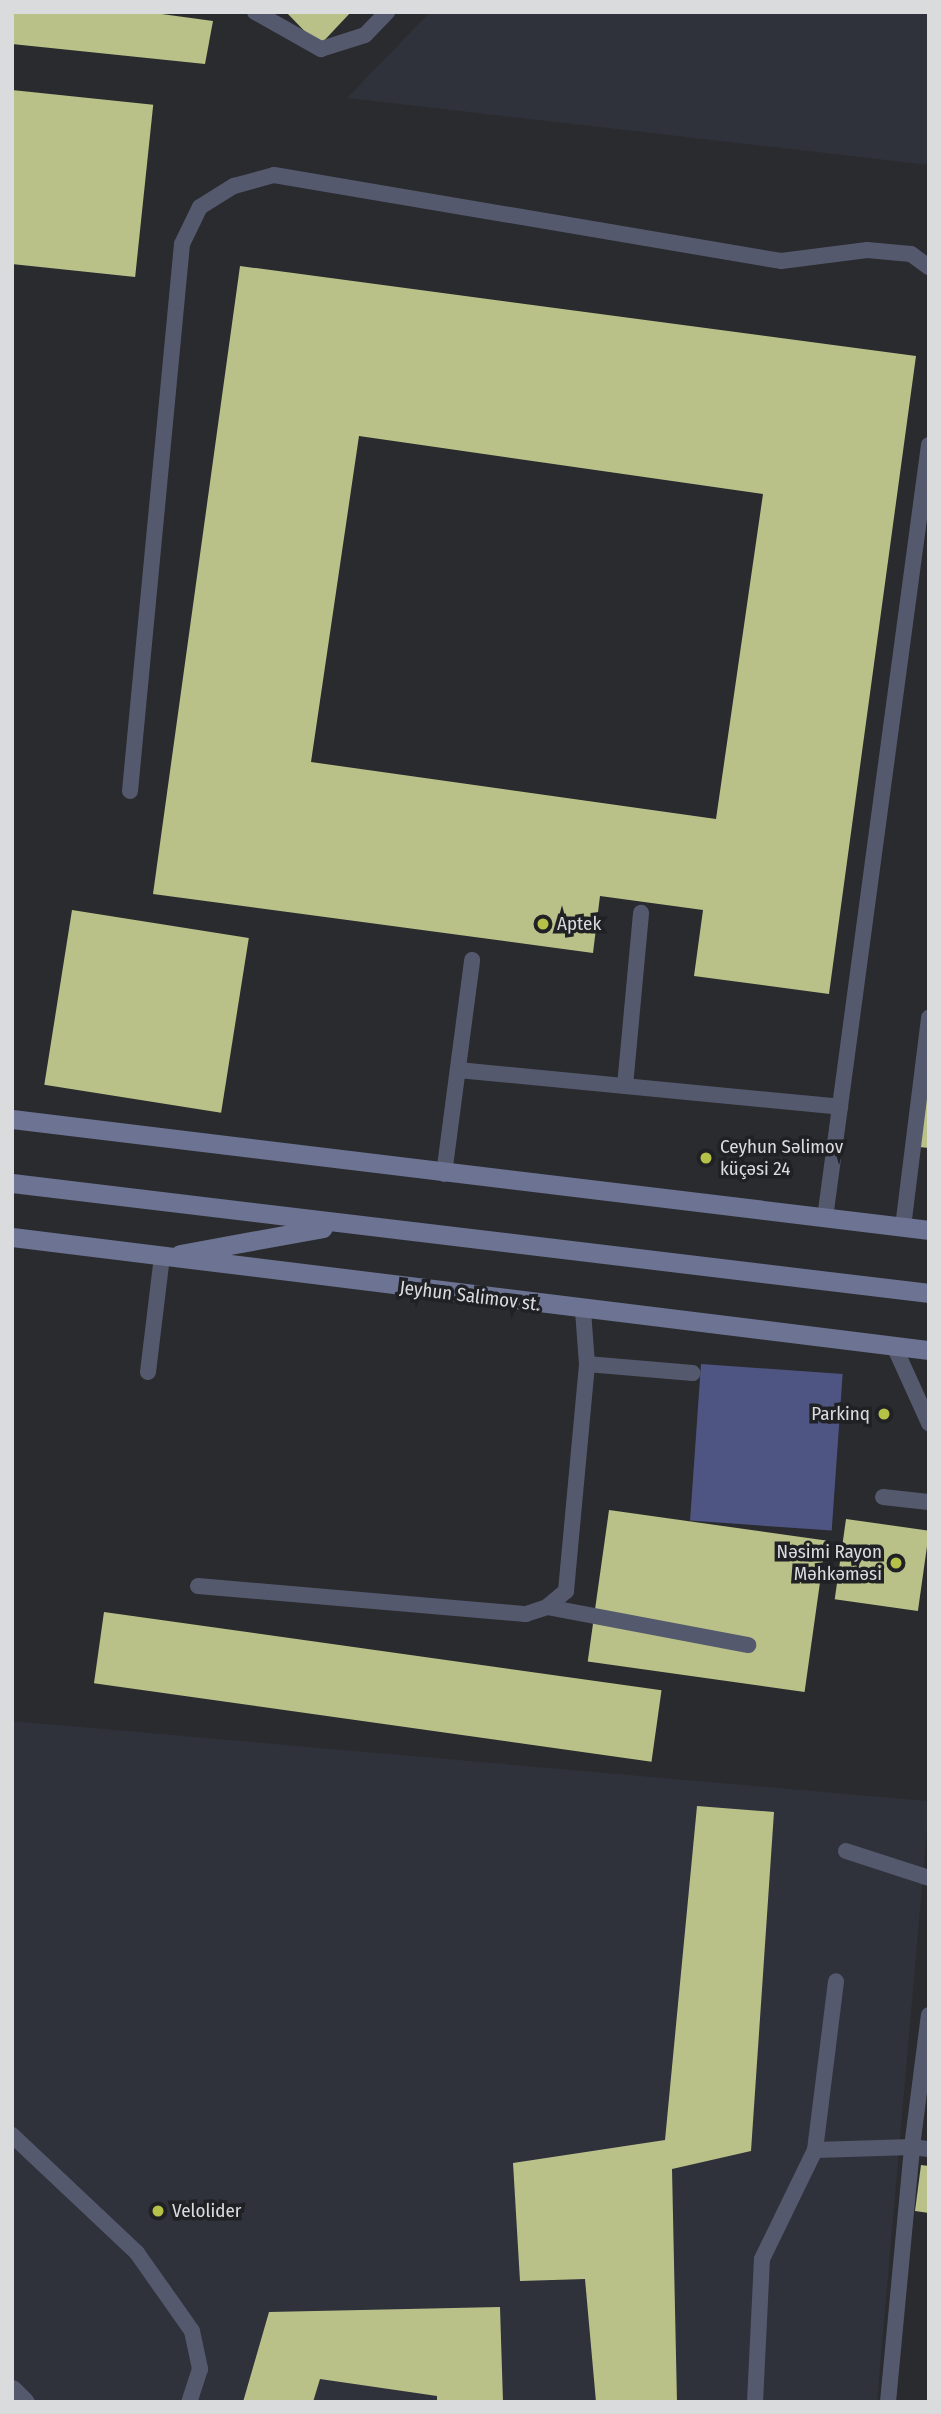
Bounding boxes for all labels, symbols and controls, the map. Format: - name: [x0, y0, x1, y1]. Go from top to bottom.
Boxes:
- place label: Aptek: [557, 913, 601, 935]
- marker: Aptek: [535, 916, 551, 932]
- place label: Ceyhun Səlimov küçəsi 24: [720, 1136, 843, 1180]
- marker: Ceyhun Səlimov küçəsi 24: [698, 1150, 714, 1166]
- street label: Jeyhun Salimov st.: [398, 1276, 542, 1316]
- place label: Parkinq: [811, 1403, 870, 1425]
- marker: Parkinq: [876, 1406, 892, 1422]
- place label: Nəsimi Rayon Məhkəməsi: [777, 1541, 882, 1585]
- marker: Nəsimi Rayon Məhkəməsi: [888, 1555, 904, 1571]
- place label: Velolider: [172, 2200, 242, 2222]
- marker: Velolider: [150, 2203, 166, 2219]

